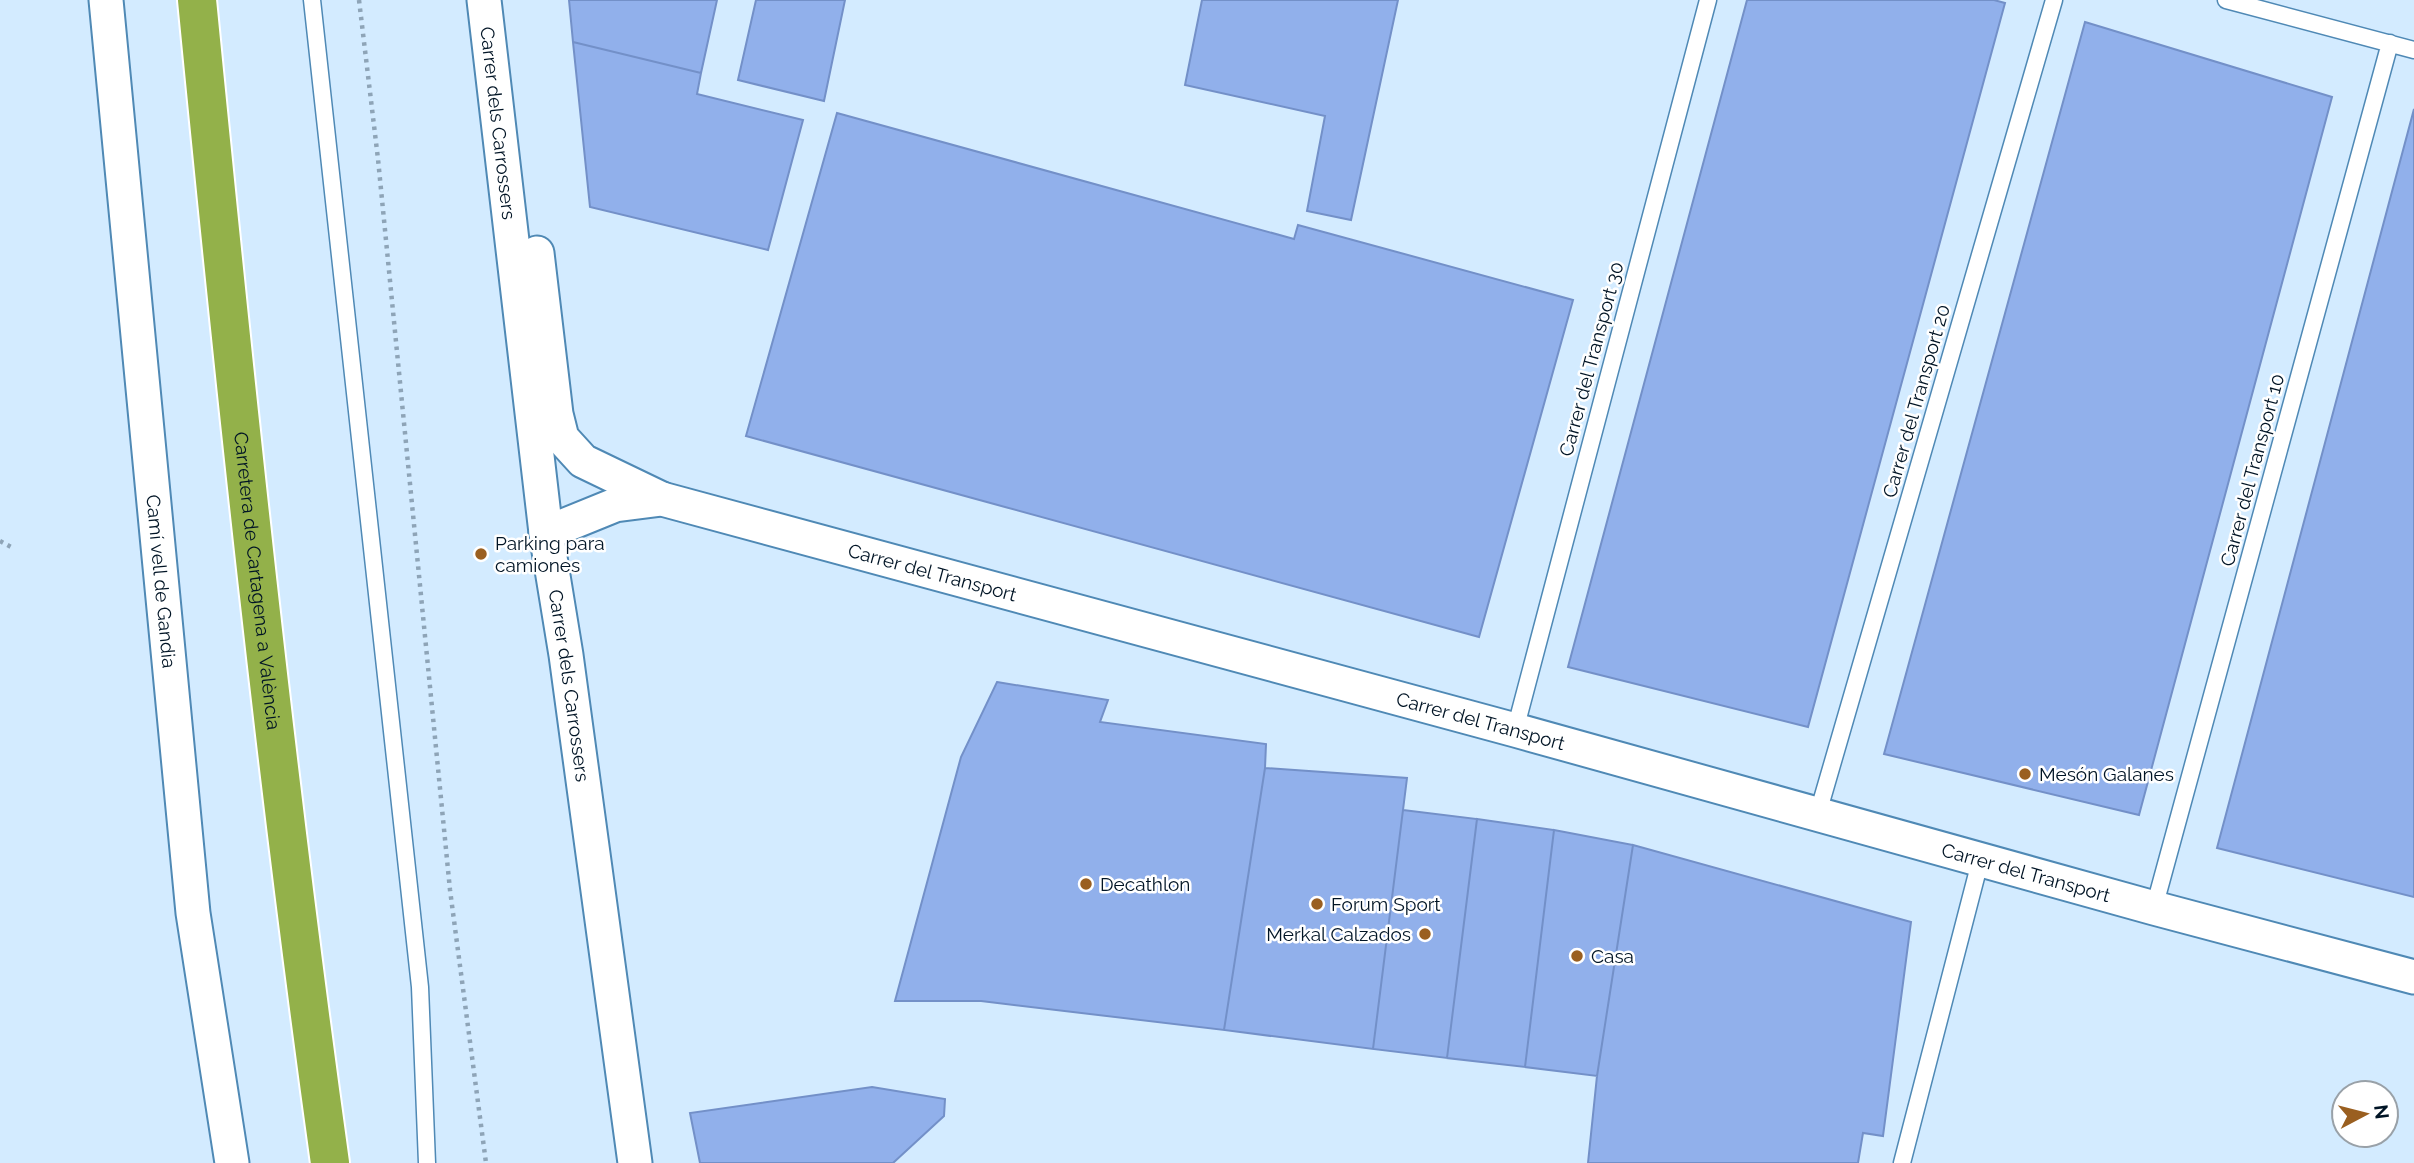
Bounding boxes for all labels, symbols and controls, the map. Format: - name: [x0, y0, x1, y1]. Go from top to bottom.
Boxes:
- street label: Carrer dels Carrossers: [476, 26, 520, 221]
- street label: Carrer del Transport 30: [1554, 259, 1628, 459]
- street label: Carrer del Transport 20: [1878, 302, 1954, 500]
- street label: Carrer del Transport 10: [2216, 371, 2288, 569]
- street label: Carretera de Cartagena a València: [230, 431, 285, 731]
- street label: Camí vell de Gandia: [142, 494, 181, 669]
- place label: Parking para camiones: [495, 532, 605, 576]
- street label: Carrer del Transport: [846, 539, 1020, 606]
- marker: Parking para camiones: [473, 546, 489, 562]
- street label: Carrer dels Carrossers: [544, 588, 594, 783]
- street label: Carrer del Transport: [1394, 687, 1568, 755]
- place label: Mesón Galanes: [2039, 763, 2174, 785]
- marker: Mesón Galanes: [2017, 766, 2033, 782]
- street label: Carrer del Transport: [1939, 838, 2113, 906]
- place label: Decathlon: [1100, 873, 1190, 895]
- marker: Decathlon: [1078, 876, 1094, 892]
- place label: Forum Sport: [1331, 893, 1441, 915]
- marker: Forum Sport: [1309, 896, 1325, 912]
- place label: Merkal Calzados: [1266, 923, 1411, 945]
- marker: Merkal Calzados: [1417, 926, 1433, 942]
- place label: Casa: [1591, 945, 1634, 967]
- marker: Casa: [1569, 948, 1585, 964]
- north arrow: [2330, 1079, 2400, 1149]
- text: N: [2370, 1103, 2394, 1120]

